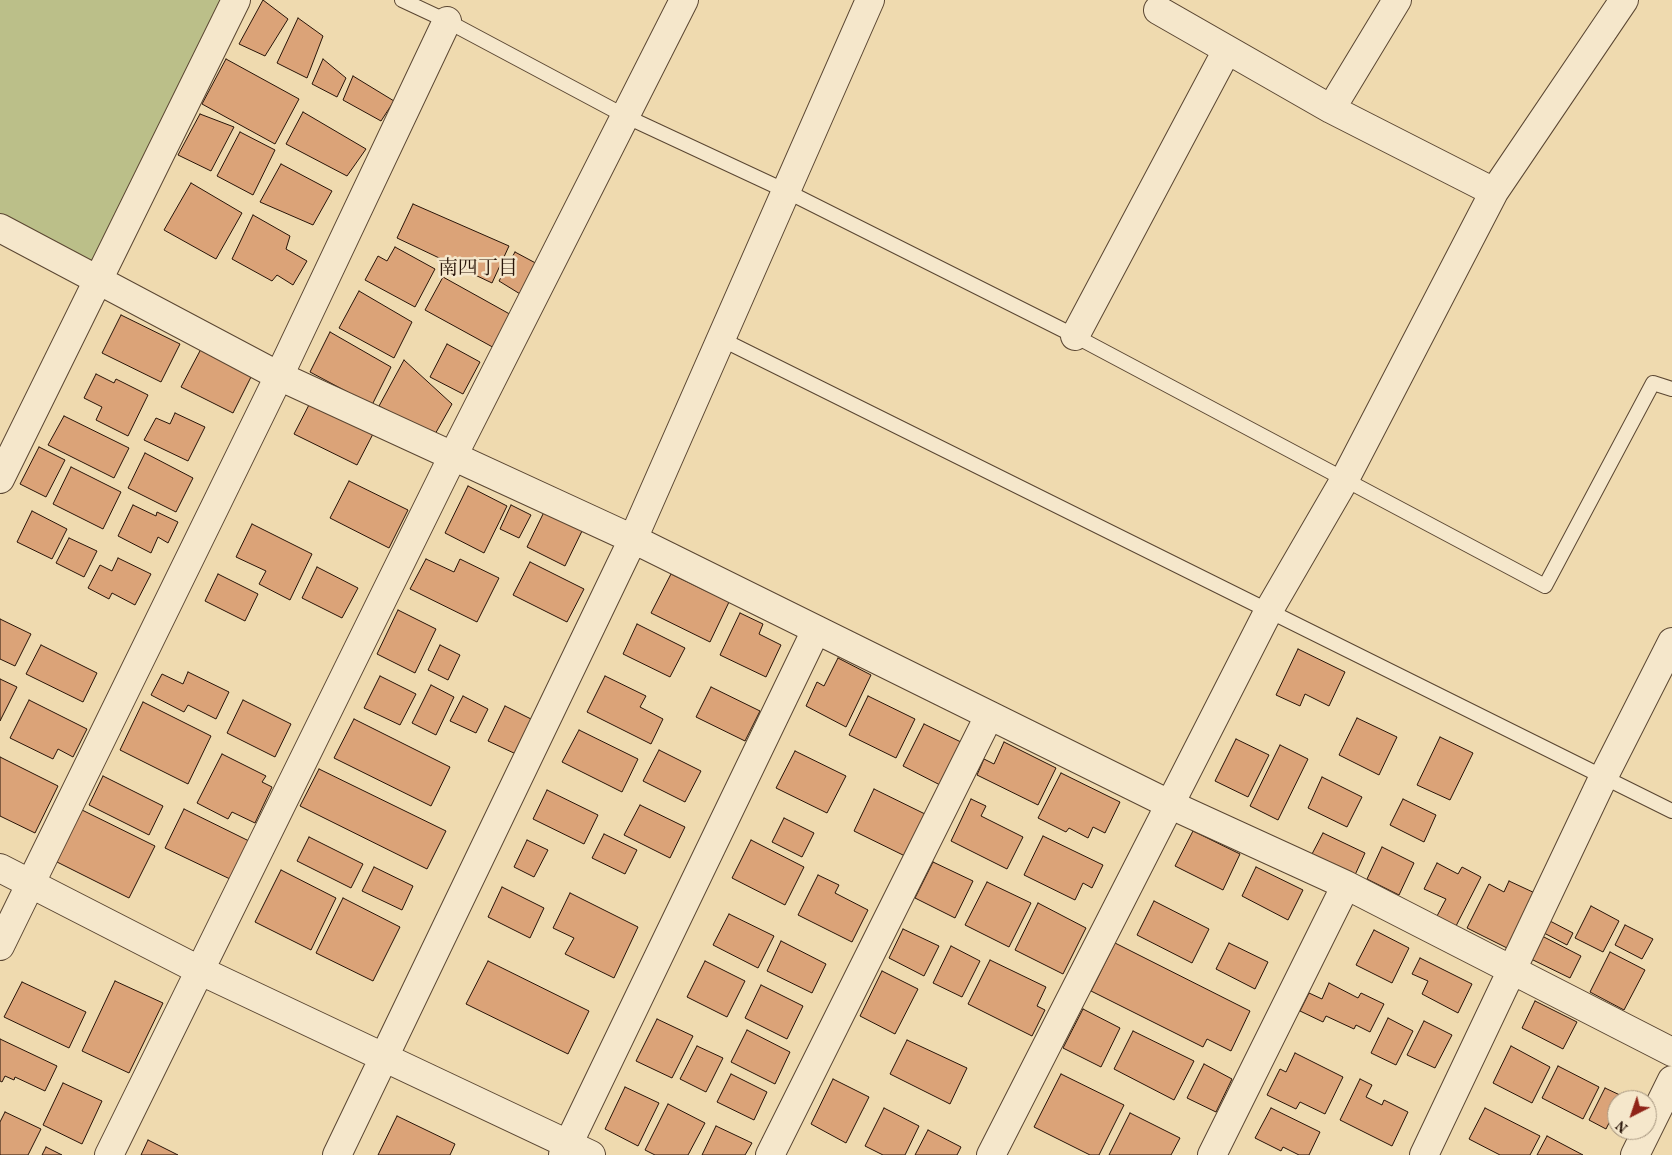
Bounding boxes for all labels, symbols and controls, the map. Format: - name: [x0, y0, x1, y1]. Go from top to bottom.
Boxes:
- district label: 南四丁目: [438, 258, 518, 282]
- north arrow: [1607, 1090, 1657, 1140]
- text: N: [1612, 1115, 1633, 1136]

